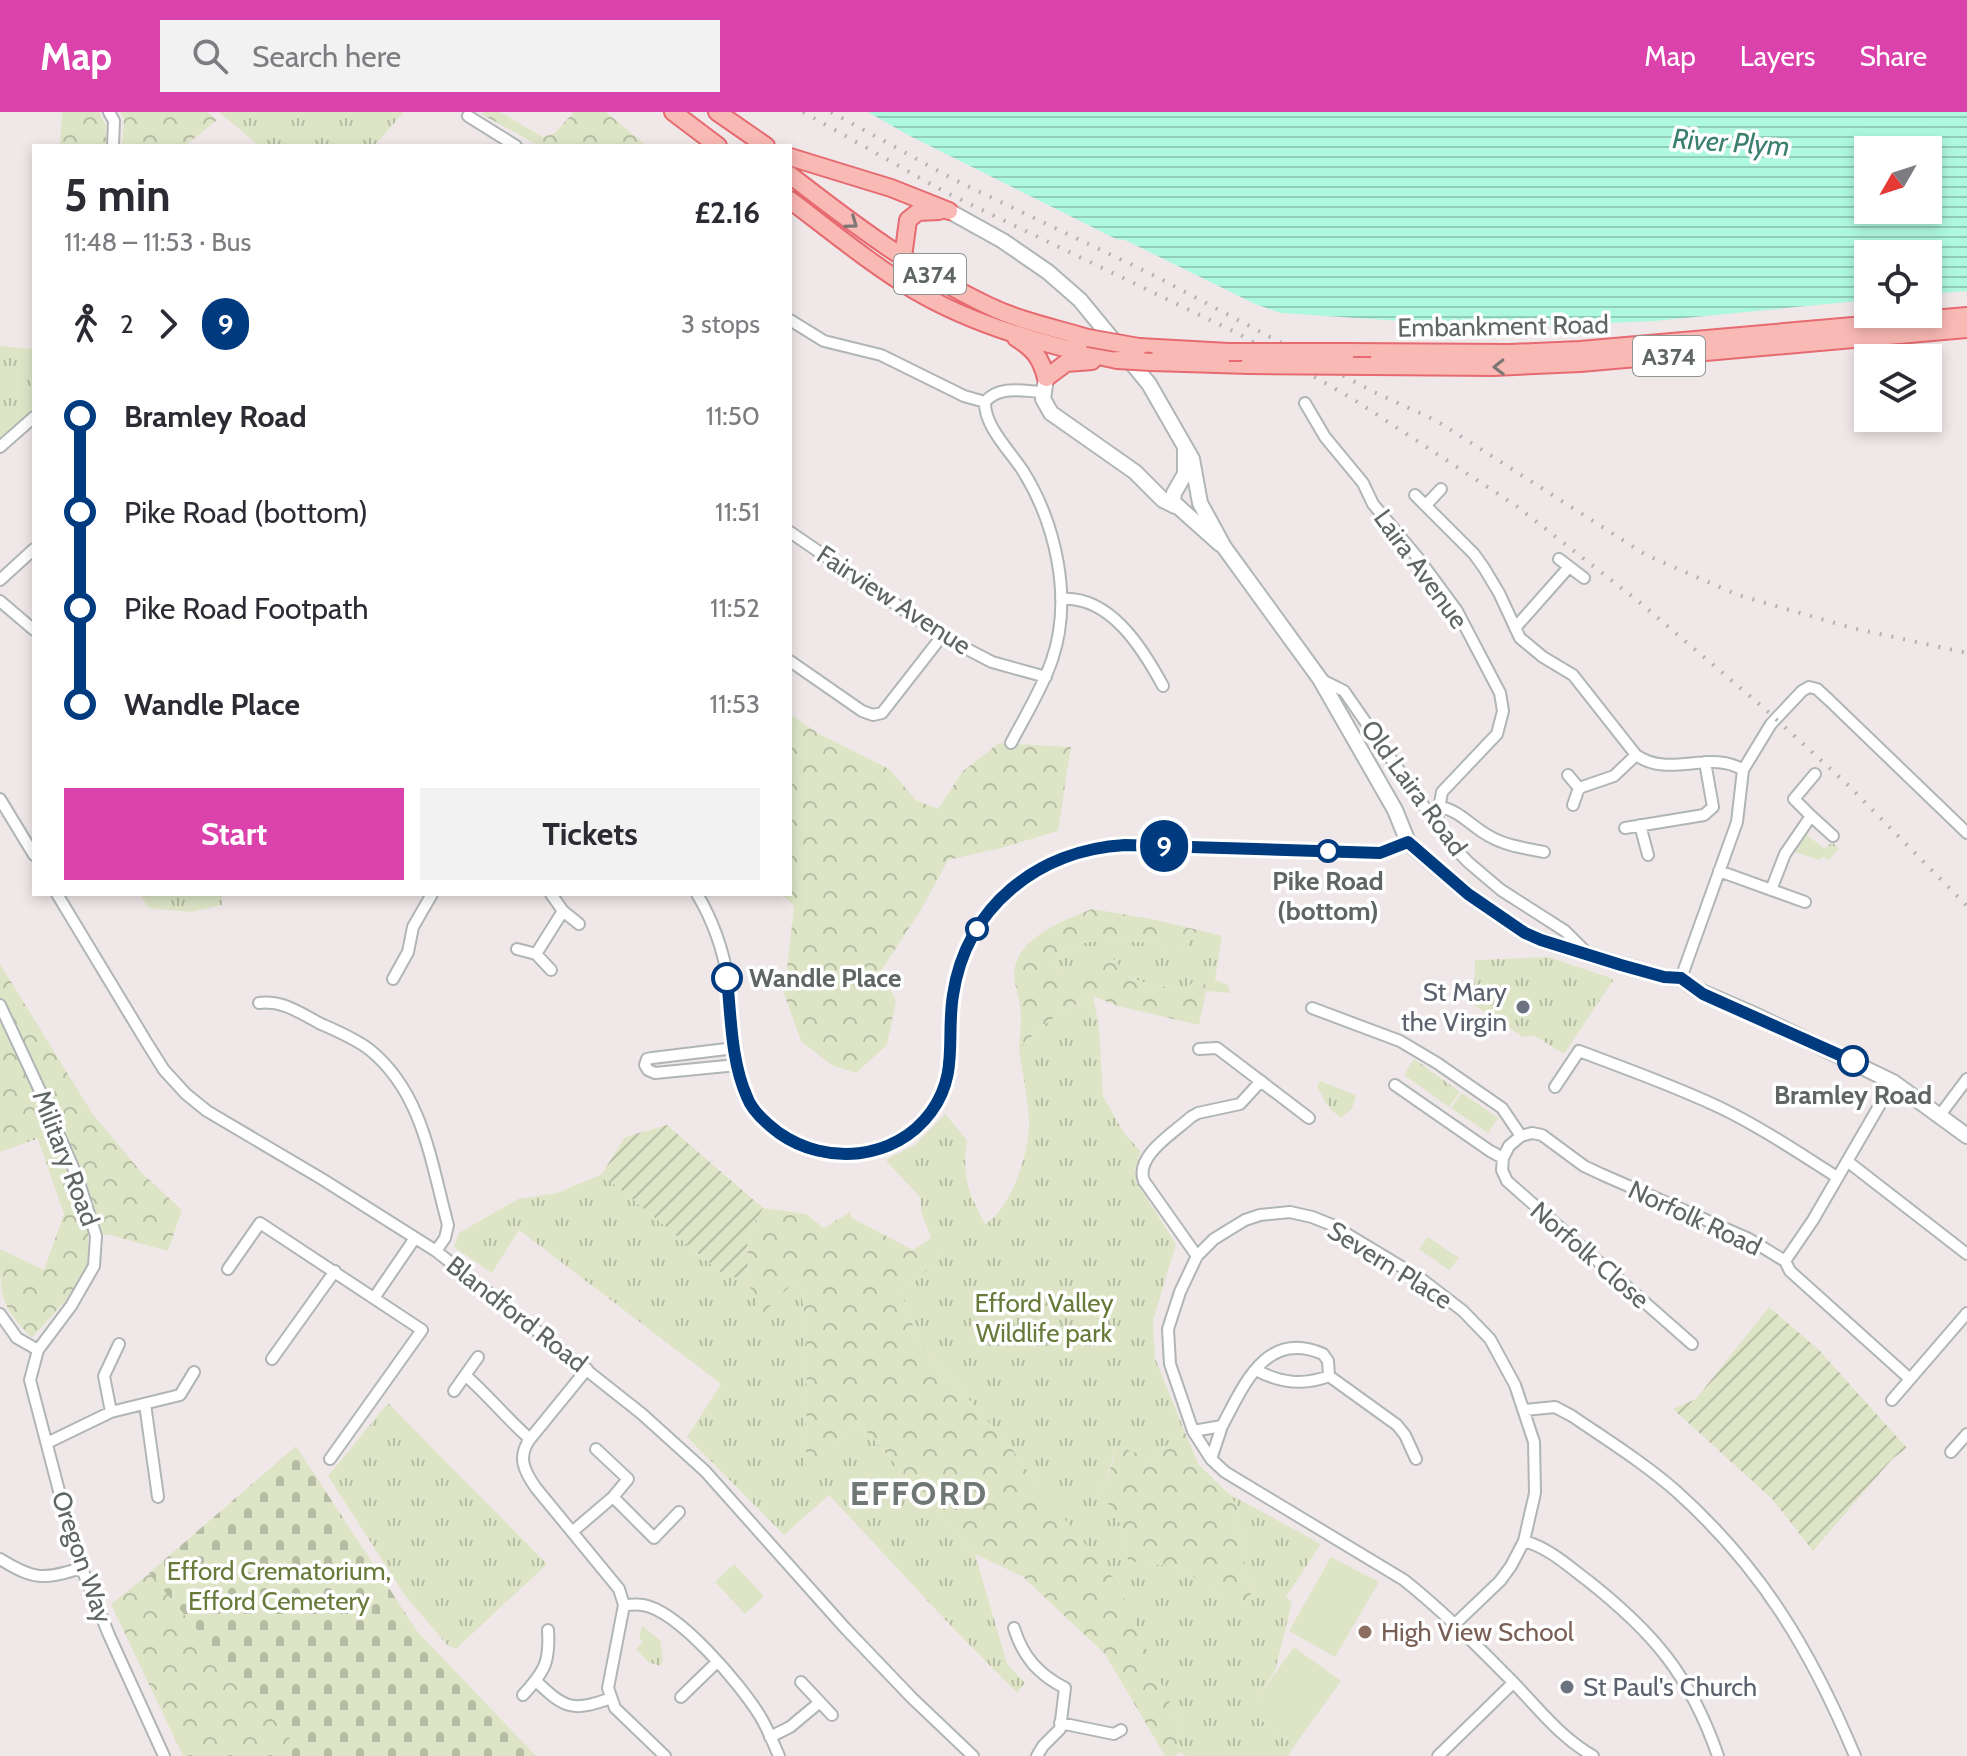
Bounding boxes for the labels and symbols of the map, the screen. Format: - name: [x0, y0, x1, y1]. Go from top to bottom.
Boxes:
- water label: River Plym: [1671, 121, 1791, 163]
- north arrow: [1854, 136, 1942, 224]
- one-way arrow: [843, 213, 857, 228]
- road number: A374: [894, 254, 966, 294]
- street label: Embankment Road: [1397, 308, 1609, 344]
- road number: A374: [1633, 336, 1705, 376]
- one-way arrow: [1492, 358, 1505, 376]
- street label: Laira Avenue: [1367, 503, 1475, 635]
- street label: Fairview Avenue: [811, 538, 977, 662]
- street label: Old Laira Road: [1354, 714, 1474, 862]
- line badge: 9: [1138, 820, 1190, 872]
- marker: Pike Road (bottom): [1317, 840, 1339, 862]
- place label: Pike Road (bottom): [1272, 865, 1384, 927]
- unlabelled marker: [966, 918, 988, 940]
- place label: Wandle Place: [749, 962, 901, 994]
- marker: Wandle Place: [712, 963, 742, 993]
- place label: St Mary the Virgin: [1401, 976, 1507, 1038]
- marker: St Mary the Virgin: [1514, 998, 1532, 1016]
- marker: Bramley Road: [1838, 1046, 1868, 1076]
- place label: Bramley Road: [1774, 1079, 1932, 1111]
- street label: Military Road: [25, 1086, 107, 1230]
- street label: Norfolk Road: [1623, 1173, 1767, 1263]
- street label: Norfolk Close: [1524, 1195, 1656, 1315]
- street label: Severn Place: [1322, 1214, 1458, 1316]
- street label: Blandford Road: [440, 1249, 594, 1379]
- park label: Efford Valley Wildlife park: [974, 1287, 1114, 1349]
- district label: EFFORD: [850, 1472, 988, 1514]
- street label: Oregon Way: [45, 1487, 119, 1627]
- park label: Efford Crematorium, Efford Cemetery: [167, 1555, 391, 1617]
- place label: High View School: [1381, 1616, 1574, 1648]
- marker: High View School: [1356, 1623, 1374, 1641]
- place label: St Paul's Church: [1583, 1671, 1757, 1703]
- marker: St Paul's Church: [1558, 1678, 1576, 1696]

